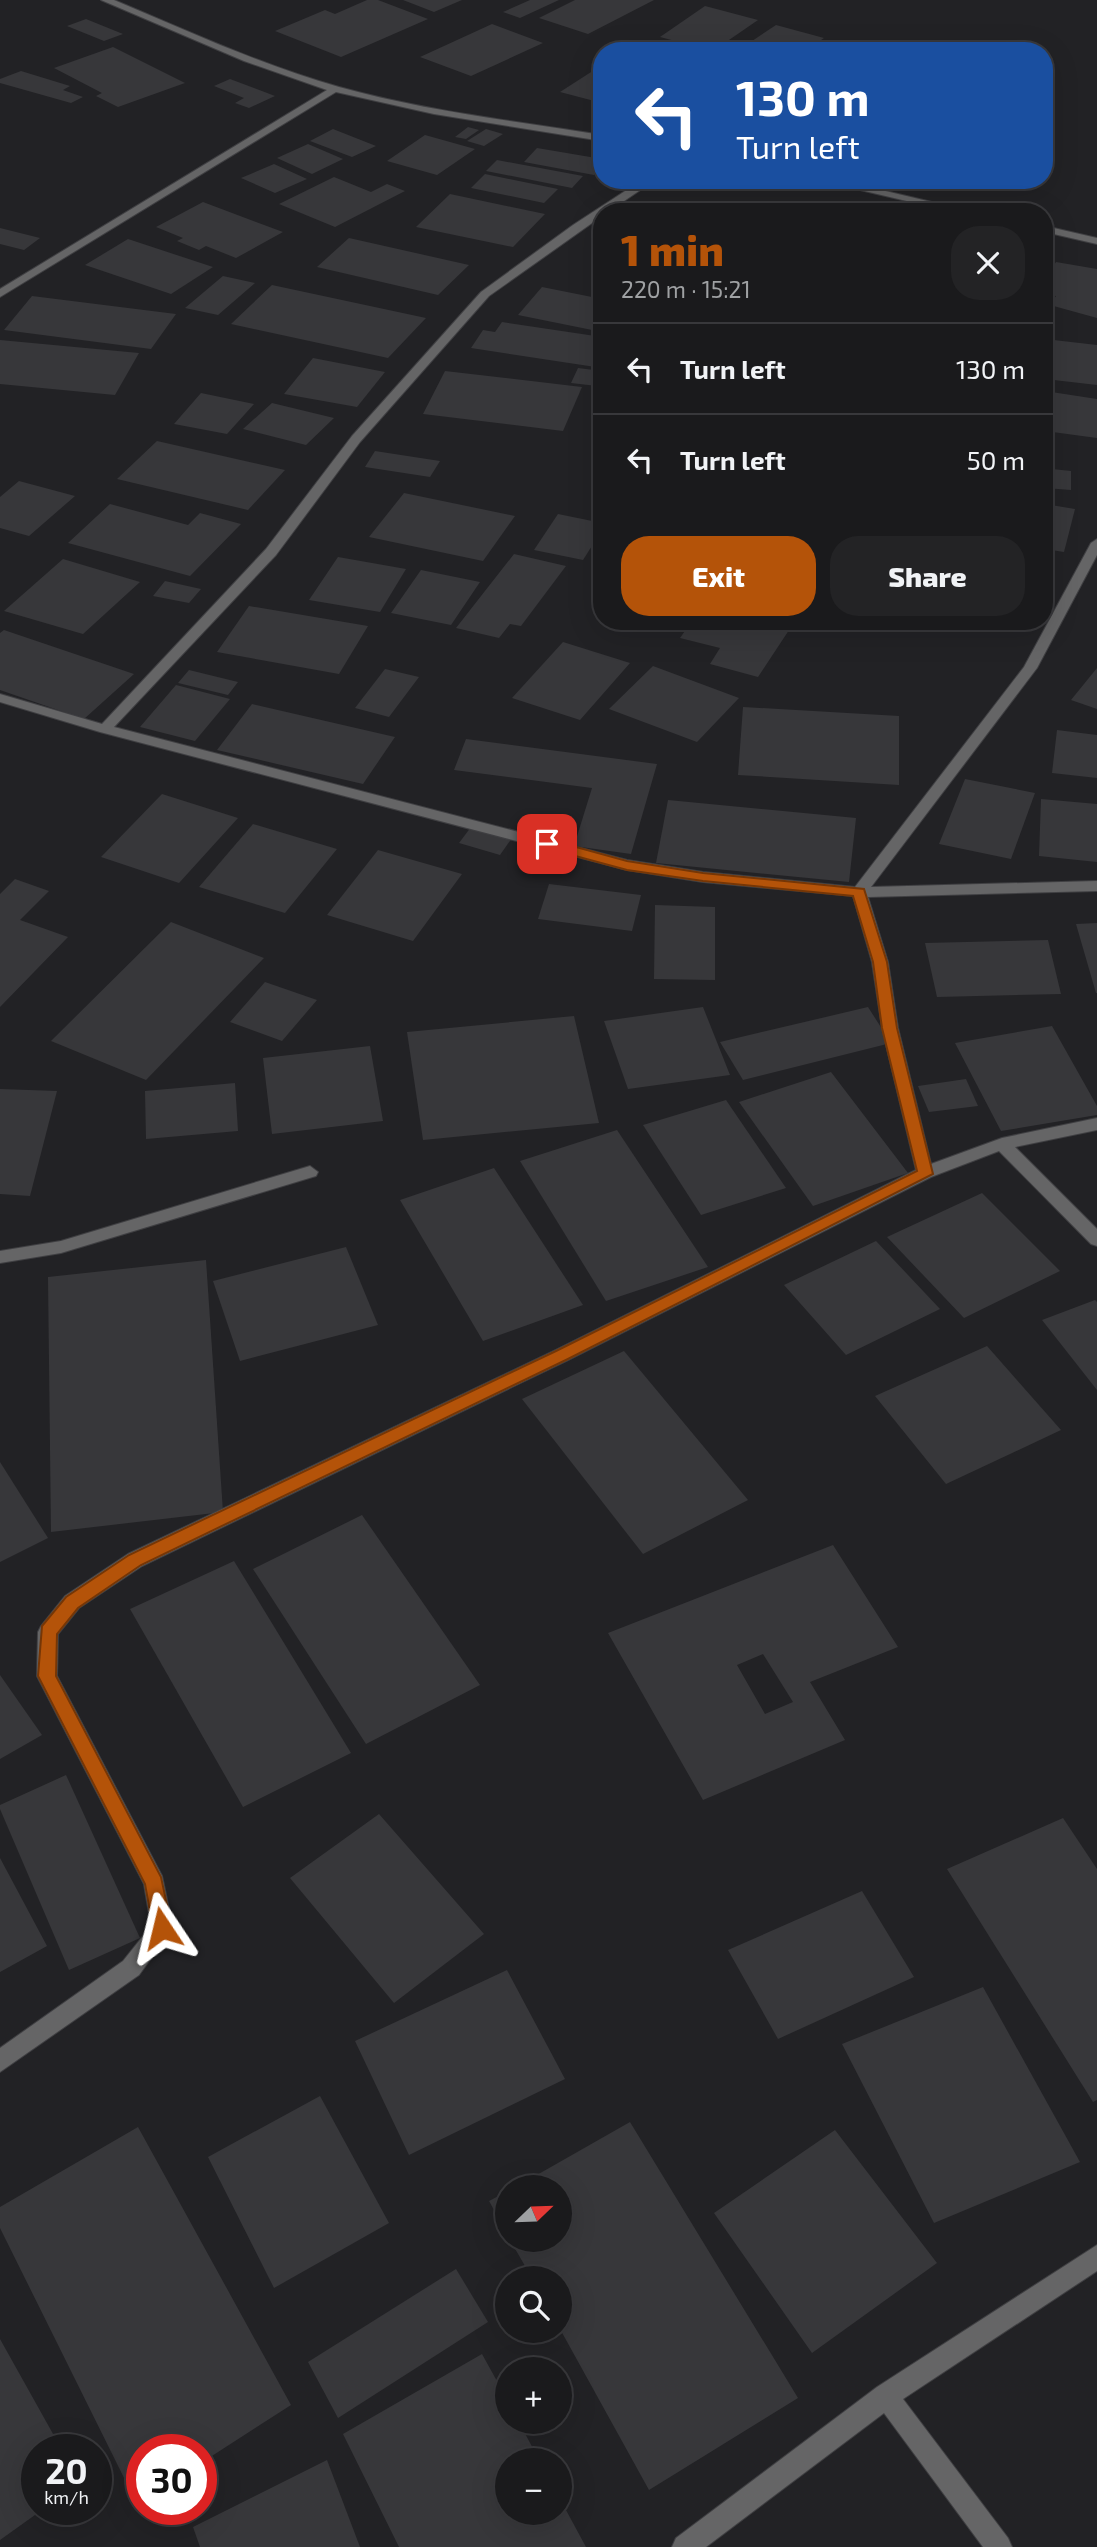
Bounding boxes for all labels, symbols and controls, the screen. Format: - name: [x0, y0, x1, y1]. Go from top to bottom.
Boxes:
- text: 130 m: [736, 67, 870, 126]
- icon: left: [621, 70, 712, 161]
- text: Turn left: [736, 127, 860, 165]
- text: 1 min: [621, 224, 724, 274]
- button: close: [951, 226, 1025, 300]
- text: 220 m · 15:21: [621, 275, 751, 303]
- icon: left: [621, 350, 659, 388]
- text: Turn left: [680, 353, 786, 384]
- text: 130 m: [956, 353, 1025, 384]
- icon: left: [621, 441, 659, 479]
- text: Turn left: [680, 444, 786, 475]
- text: 50 m: [967, 444, 1025, 475]
- button: Exit: [621, 536, 816, 616]
- button: Share: [830, 536, 1025, 616]
- pin: [517, 814, 577, 874]
- icon: arrive: [528, 825, 566, 863]
- position arrow: [125, 1891, 199, 1965]
- north arrow: [495, 2175, 572, 2252]
- map controls: [495, 2175, 572, 2525]
- button: search: [495, 2266, 572, 2343]
- button: +: [495, 2357, 572, 2434]
- speed limit sign: 30: [126, 2434, 217, 2525]
- button: −: [495, 2448, 572, 2525]
- text: 20: [45, 2449, 88, 2491]
- text: km/h: [44, 2486, 89, 2508]

